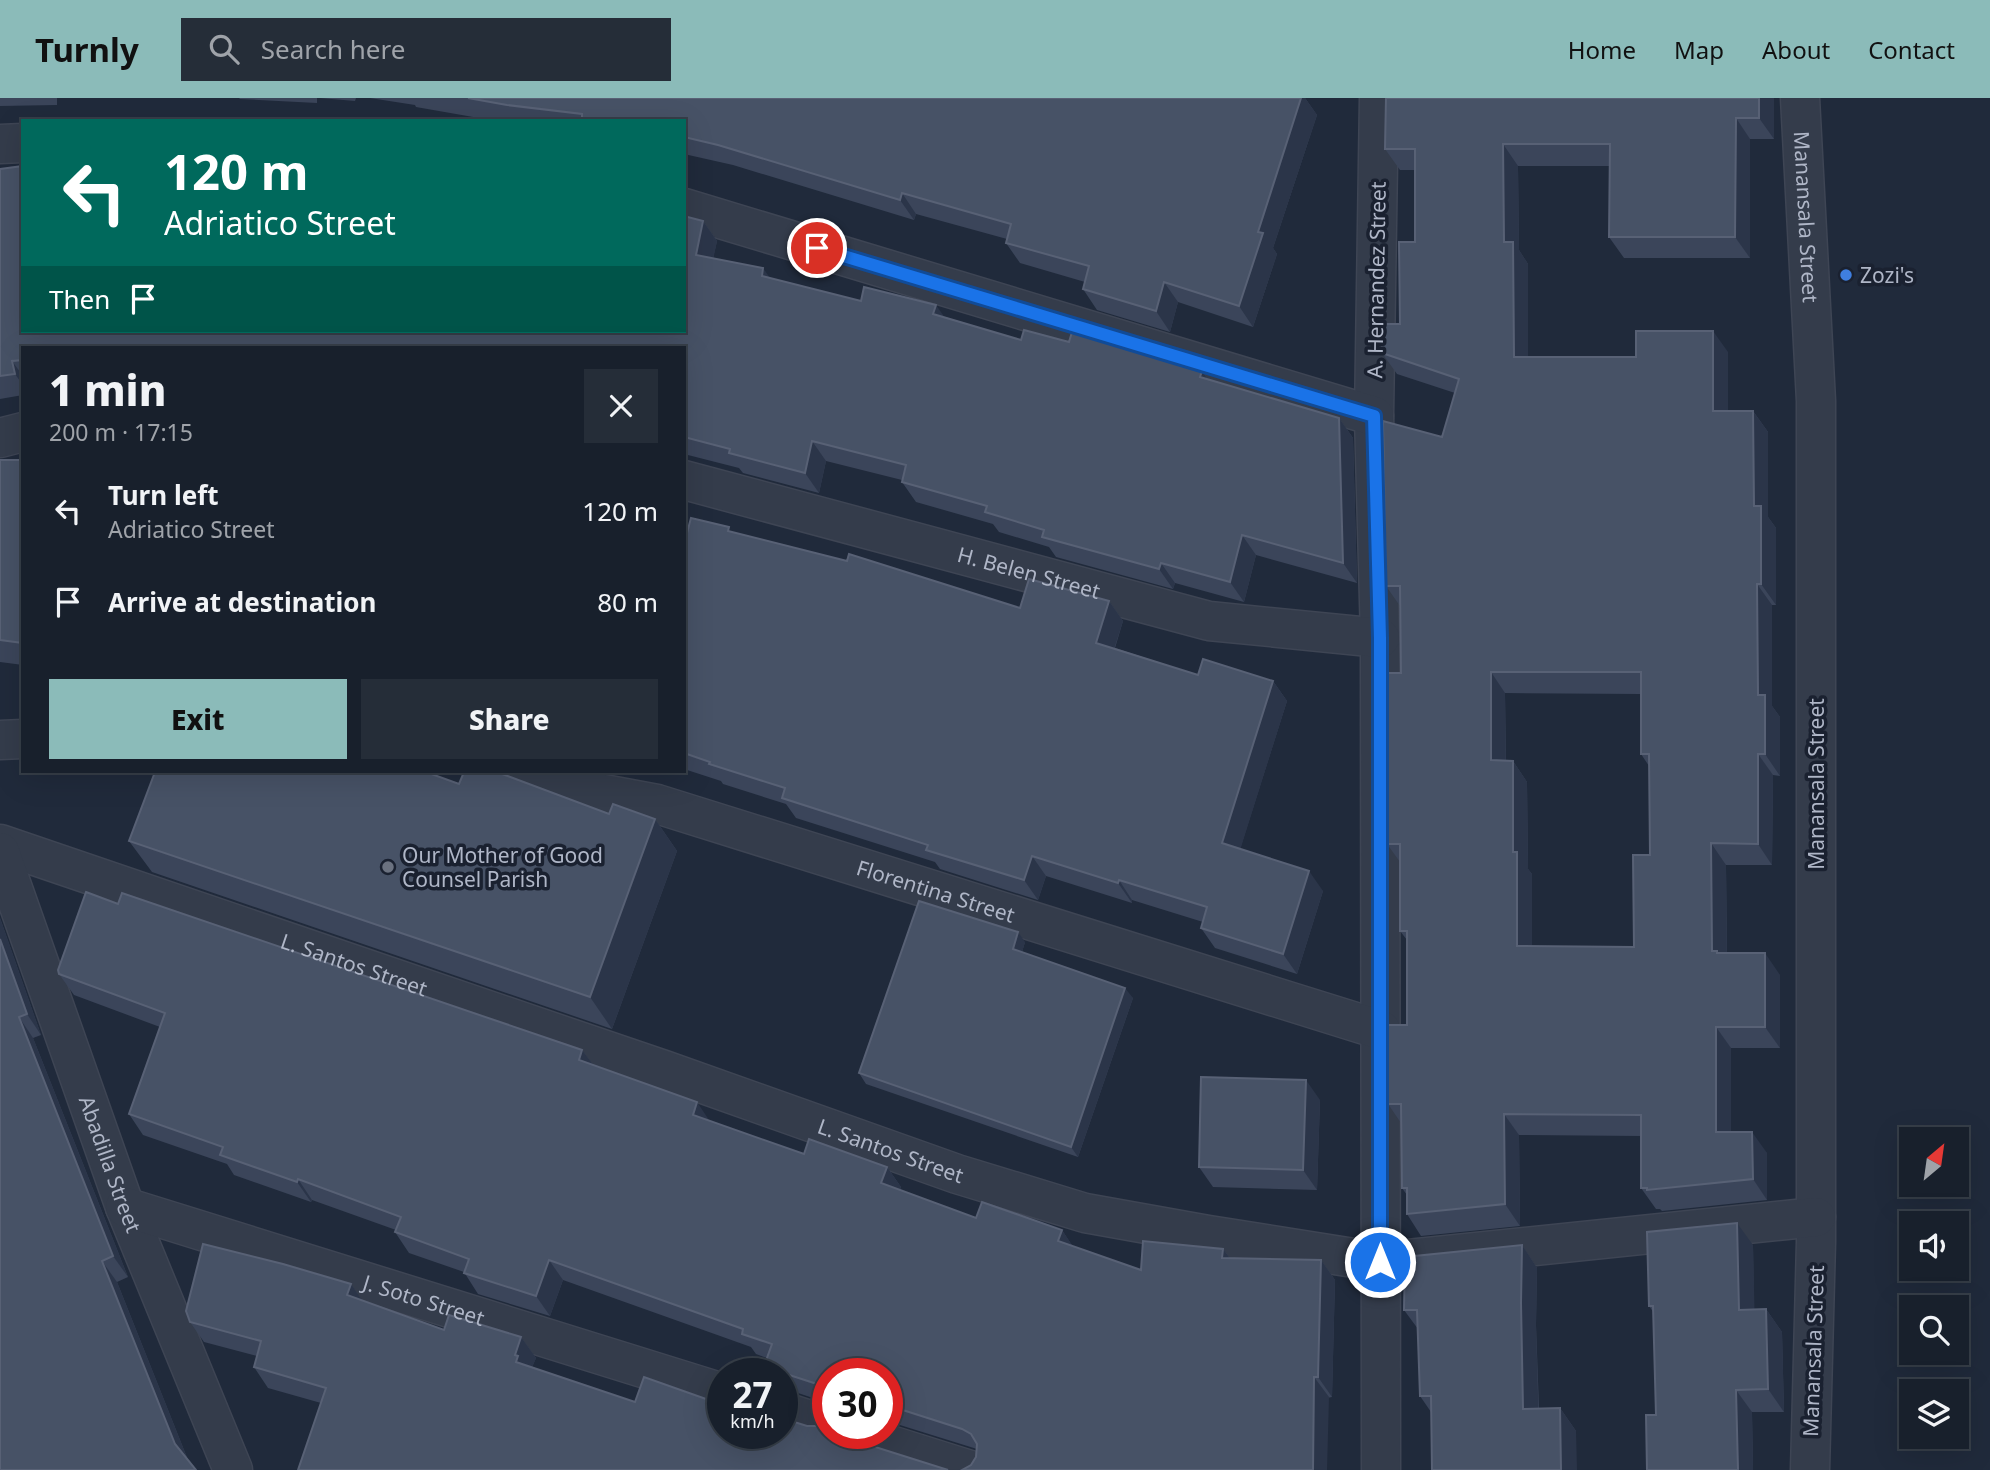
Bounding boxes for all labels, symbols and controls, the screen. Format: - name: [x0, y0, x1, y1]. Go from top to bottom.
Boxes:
- search box: [181, 18, 671, 81]
- text: Turnly: [35, 27, 139, 72]
- icon: search: [205, 30, 243, 68]
- text: Search here: [261, 31, 405, 67]
- text: Home: [1568, 33, 1636, 66]
- text: Map: [1674, 33, 1724, 66]
- text: About: [1762, 33, 1830, 66]
- text: Contact: [1868, 33, 1955, 66]
- street label: Manansala Street: [1788, 130, 1825, 304]
- text: 120 m: [164, 138, 309, 204]
- icon: left: [49, 147, 140, 238]
- street label: A. Hernandez Street: [1360, 181, 1392, 379]
- text: Adriatico Street: [164, 201, 396, 244]
- pin: [787, 218, 847, 278]
- icon: arrive: [798, 229, 836, 267]
- place label: Zozi's: [1860, 261, 1914, 289]
- marker: Zozi's: [1838, 267, 1854, 283]
- icon: arrive: [124, 280, 162, 318]
- text: Then: [49, 281, 110, 317]
- text: 1 min: [49, 361, 166, 418]
- button: close: [584, 369, 658, 443]
- text: 200 m · 17:15: [49, 416, 193, 448]
- text: Turn left: [108, 477, 219, 513]
- icon: left: [49, 492, 87, 530]
- text: 120 m: [582, 493, 658, 529]
- text: Adriatico Street: [108, 513, 275, 545]
- street label: H. Belen Street: [954, 540, 1104, 605]
- icon: arrive: [49, 583, 87, 621]
- text: Arrive at destination: [108, 584, 377, 620]
- text: 80 m: [597, 584, 658, 620]
- button: Exit: [49, 679, 347, 759]
- button: Share: [361, 679, 658, 759]
- street label: Manansala Street: [1802, 698, 1830, 870]
- place label: Our Mother of Good Counsel Parish: [402, 841, 603, 893]
- street label: Florentina Street: [853, 853, 1019, 929]
- marker: Our Mother of Good Counsel Parish: [380, 859, 396, 875]
- street label: L. Santos Street: [277, 927, 431, 1003]
- street label: Abadilla Street: [73, 1092, 148, 1237]
- street label: L. Santos Street: [814, 1112, 967, 1189]
- north arrow: [1899, 1127, 1969, 1197]
- map controls: [1899, 1127, 1969, 1449]
- button: sound: [1899, 1211, 1969, 1281]
- position arrow: [1343, 1225, 1417, 1299]
- street label: Manansala Street: [1796, 1264, 1830, 1437]
- street label: J. Soto Street: [358, 1267, 488, 1332]
- button: search: [1899, 1295, 1969, 1365]
- speed limit sign: 30: [812, 1358, 903, 1449]
- text: 27: [732, 1371, 773, 1418]
- button: layers: [1899, 1379, 1969, 1449]
- text: km/h: [730, 1409, 775, 1433]

